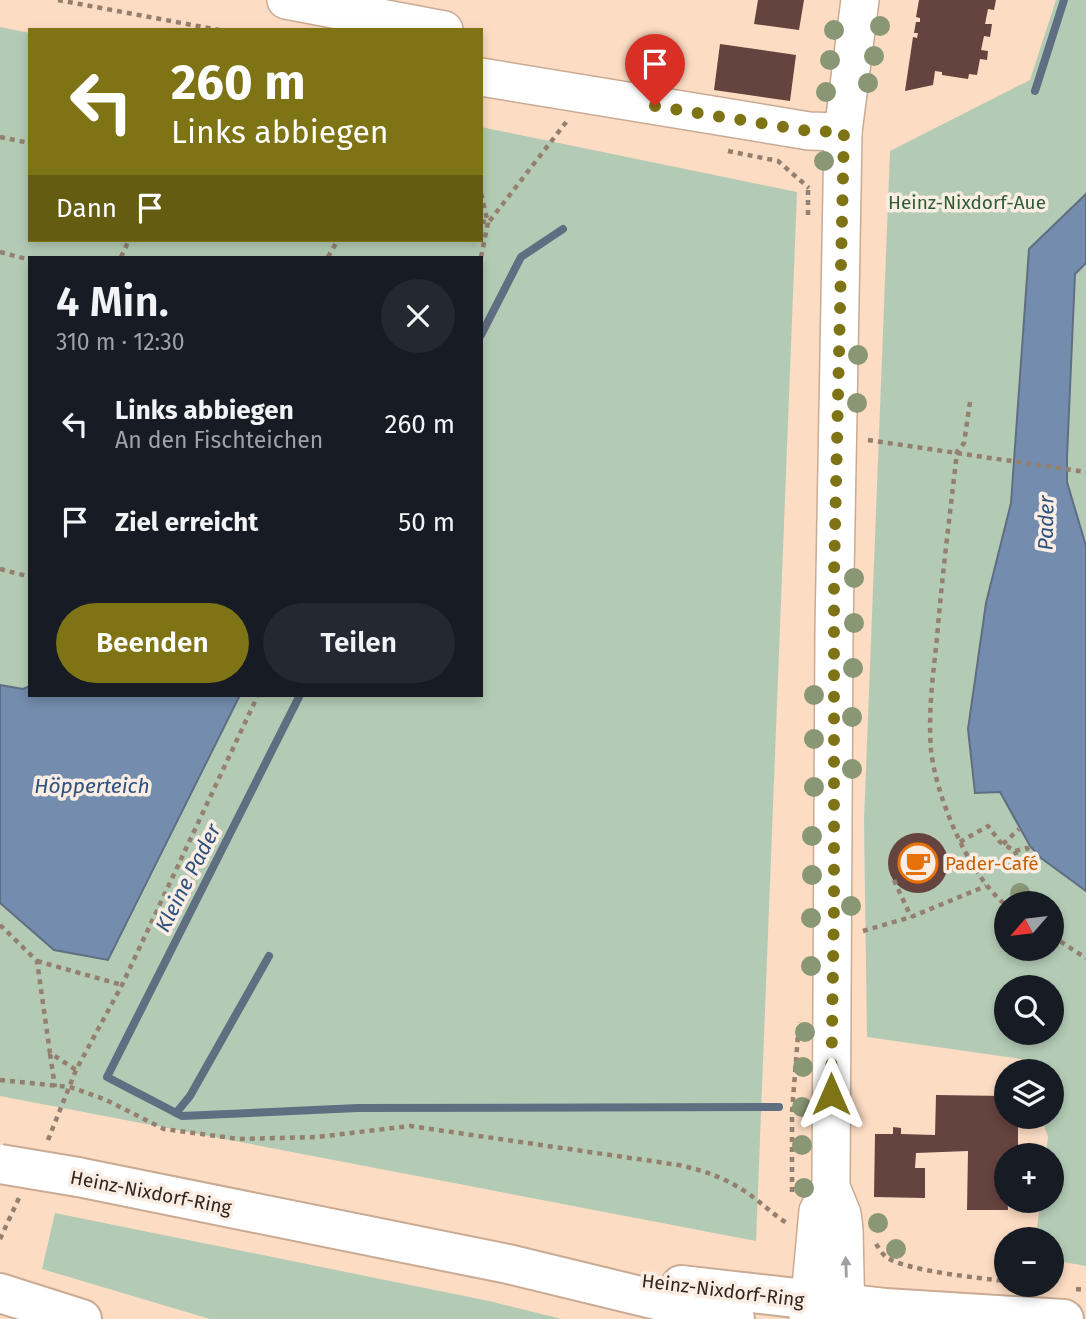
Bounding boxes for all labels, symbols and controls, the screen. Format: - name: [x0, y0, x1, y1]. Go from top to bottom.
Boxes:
- pin: [625, 34, 685, 106]
- icon: arrive: [636, 45, 674, 83]
- text: 260 m: [171, 53, 306, 112]
- icon: left: [56, 56, 147, 147]
- text: Links abbiegen: [171, 113, 389, 151]
- icon: arrive: [131, 189, 169, 227]
- park label: Heinz-Nixdorf-Aue: [888, 191, 1046, 214]
- text: Dann: [56, 193, 117, 224]
- text: 4 Min.: [56, 277, 169, 327]
- button: close: [381, 279, 455, 353]
- text: 310 m · 12:30: [56, 328, 185, 356]
- text: Links abbiegen: [115, 395, 294, 426]
- icon: left: [56, 405, 94, 443]
- text: 260 m: [385, 409, 455, 440]
- text: An den Fischteichen: [115, 426, 323, 454]
- water label: Pader: [1033, 494, 1059, 551]
- icon: arrive: [56, 503, 94, 541]
- text: Ziel erreicht: [115, 507, 258, 538]
- text: 50 m: [398, 507, 455, 538]
- button: Beenden: [56, 603, 249, 683]
- button: Teilen: [263, 603, 455, 683]
- water label: Höpperteich: [34, 773, 150, 799]
- water label: Kleine Pader: [150, 819, 227, 936]
- cafe icon: Pader-Café: [897, 842, 939, 884]
- place label: Pader-Café: [945, 852, 1039, 875]
- north arrow: [994, 891, 1064, 961]
- map controls: [994, 891, 1064, 1297]
- button: search: [994, 975, 1064, 1045]
- position arrow: [794, 1057, 868, 1131]
- button: layers: [994, 1059, 1064, 1129]
- button: +: [994, 1143, 1064, 1213]
- street label: Heinz-Nixdorf-Ring: [68, 1166, 234, 1219]
- button: −: [994, 1227, 1064, 1297]
- one-way arrow: [840, 1255, 851, 1277]
- street label: Heinz-Nixdorf-Ring: [640, 1269, 806, 1312]

